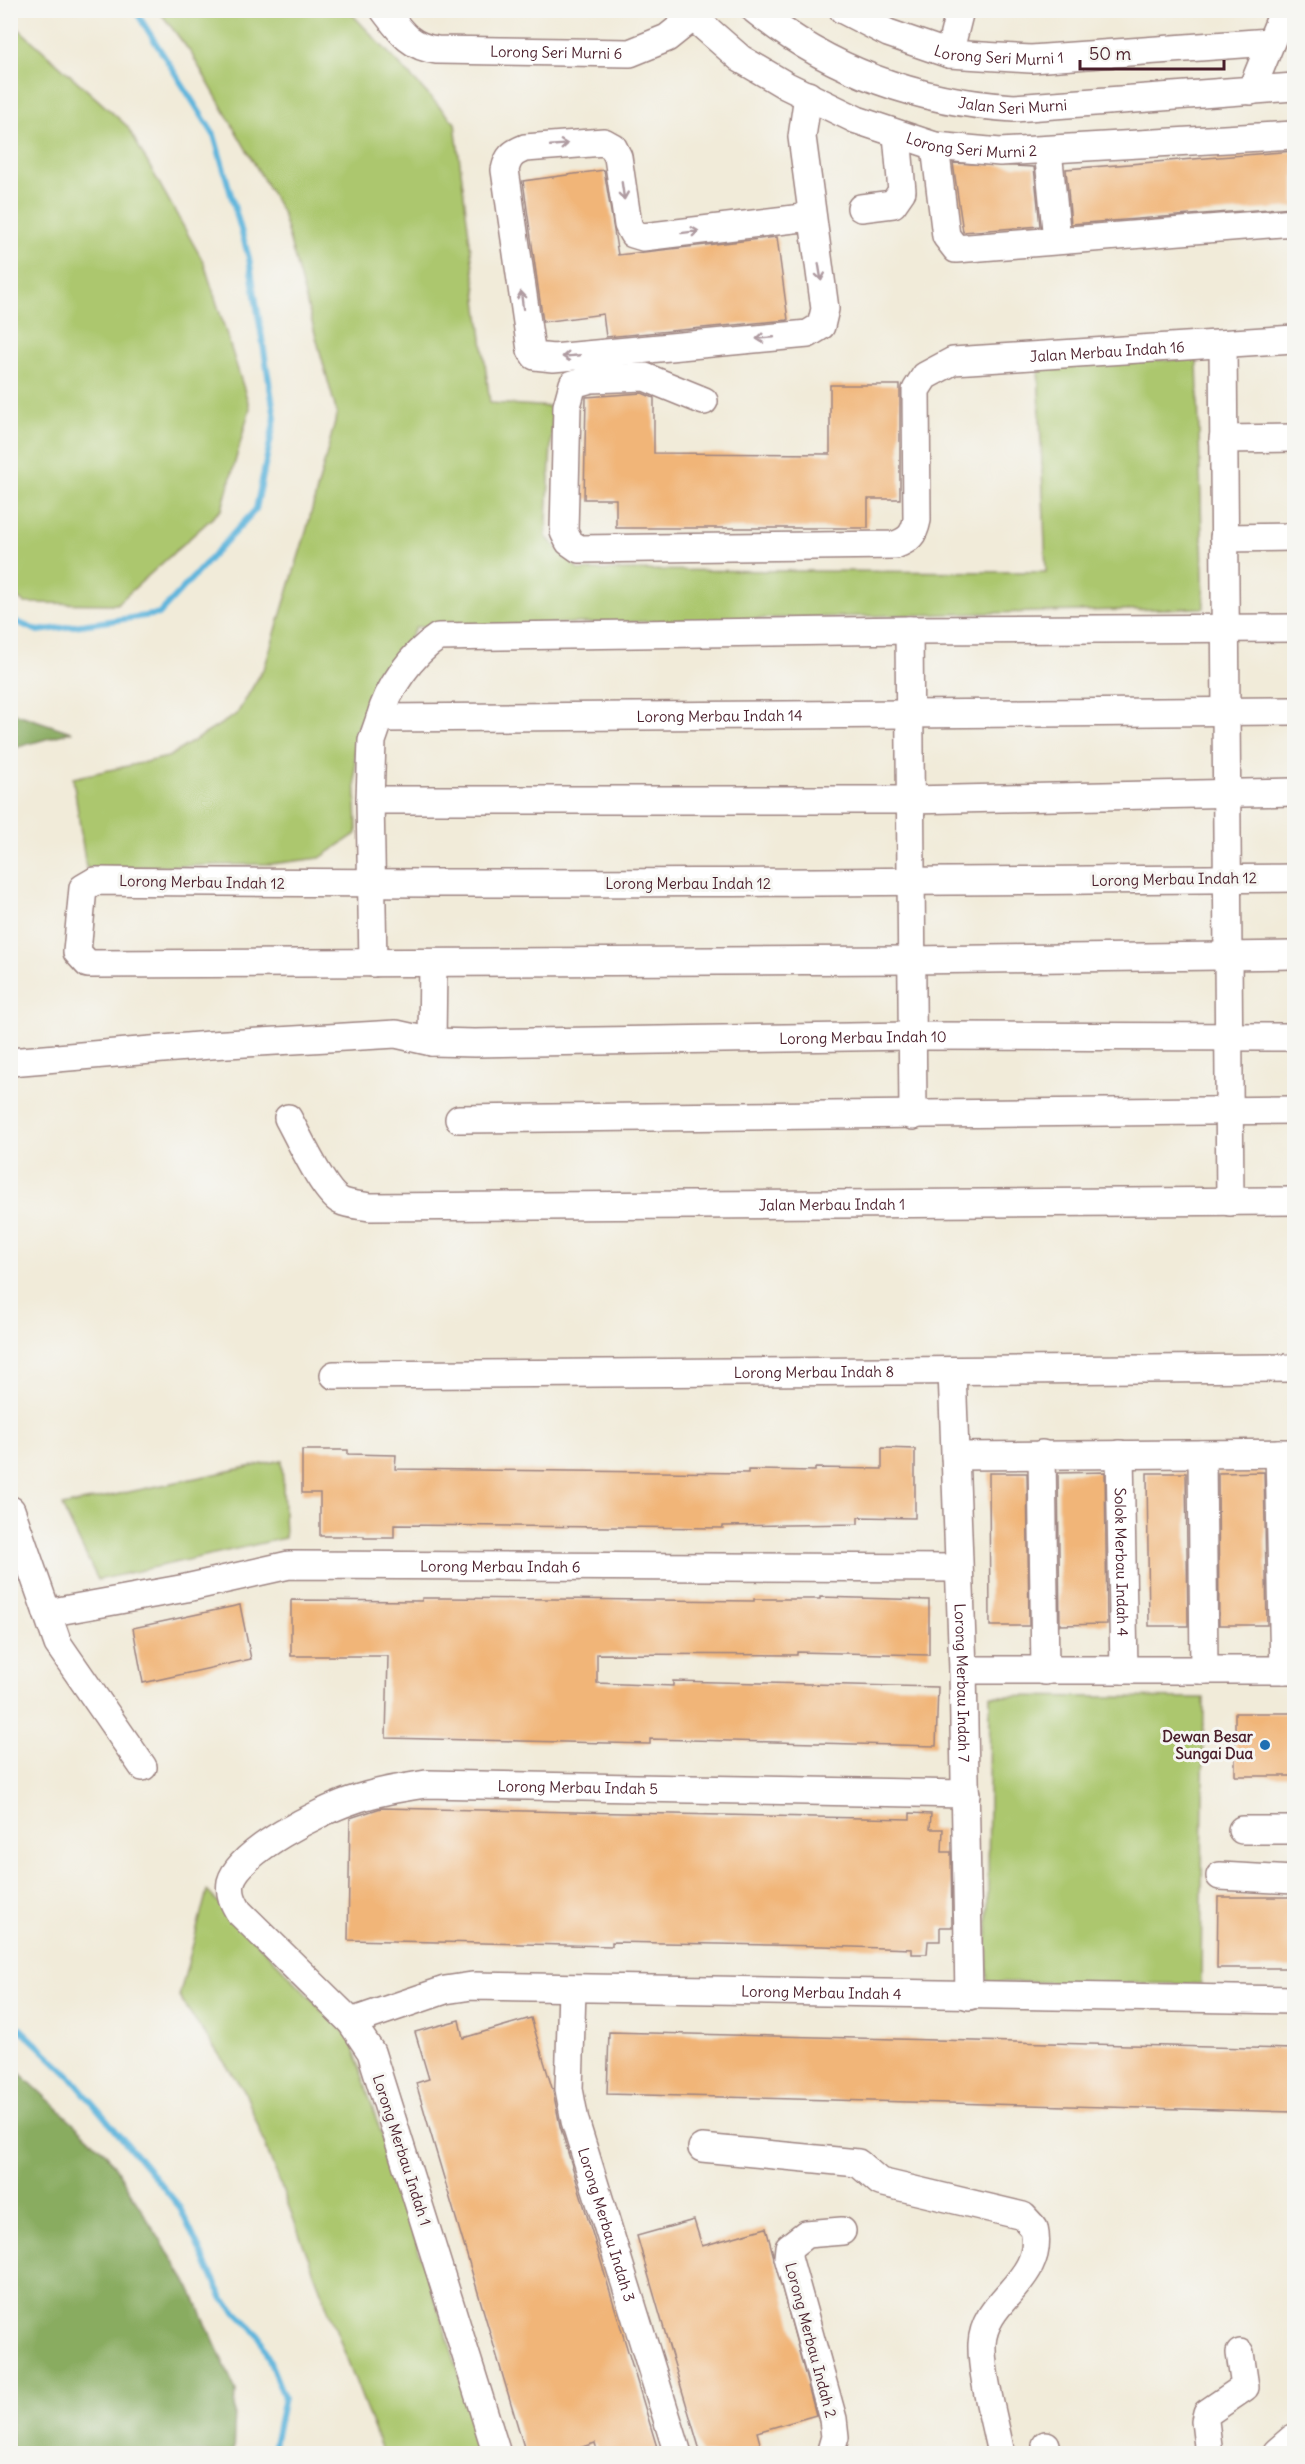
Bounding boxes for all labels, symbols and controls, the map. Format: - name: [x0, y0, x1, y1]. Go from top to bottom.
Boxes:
- scale bar: [1080, 33, 1224, 71]
- street label: Lorong Seri Murni 1: [932, 40, 1064, 69]
- street label: Lorong Seri Murni 6: [490, 41, 622, 62]
- text: 50 m: [1089, 42, 1131, 65]
- street label: Jalan Seri Murni: [957, 92, 1068, 118]
- street label: Lorong Seri Murni 2: [904, 128, 1037, 162]
- one-way arrow: [549, 140, 569, 151]
- one-way arrow: [618, 180, 629, 200]
- one-way arrow: [680, 226, 700, 237]
- one-way arrow: [814, 262, 825, 282]
- one-way arrow: [516, 291, 527, 311]
- one-way arrow: [756, 333, 775, 344]
- street label: Jalan Merbau Indah 16: [1029, 337, 1185, 366]
- one-way arrow: [561, 351, 581, 362]
- street label: Lorong Merbau Indah 14: [636, 705, 803, 726]
- street label: Lorong Merbau Indah 12: [1091, 868, 1257, 890]
- street label: Lorong Merbau Indah 12: [119, 871, 285, 893]
- street label: Lorong Merbau Indah 12: [605, 874, 771, 893]
- street label: Lorong Merbau Indah 10: [779, 1026, 947, 1048]
- street label: Jalan Merbau Indah 1: [759, 1194, 905, 1214]
- street label: Lorong Merbau Indah 8: [734, 1361, 894, 1382]
- street label: Solok Merbau Indah 4: [1111, 1487, 1133, 1637]
- street label: Lorong Merbau Indah 6: [420, 1556, 580, 1576]
- street label: Lorong Merbau Indah 7: [951, 1603, 974, 1762]
- place label: Dewan Besar Sungai Dua: [1162, 1727, 1254, 1764]
- marker: Dewan Besar Sungai Dua: [1258, 1738, 1272, 1752]
- street label: Lorong Merbau Indah 5: [498, 1776, 658, 1798]
- street label: Lorong Merbau Indah 4: [741, 1981, 902, 2003]
- street label: Lorong Merbau Indah 1: [369, 2072, 435, 2228]
- street label: Lorong Merbau Indah 3: [574, 2145, 640, 2304]
- street label: Lorong Merbau Indah 2: [781, 2260, 841, 2420]

